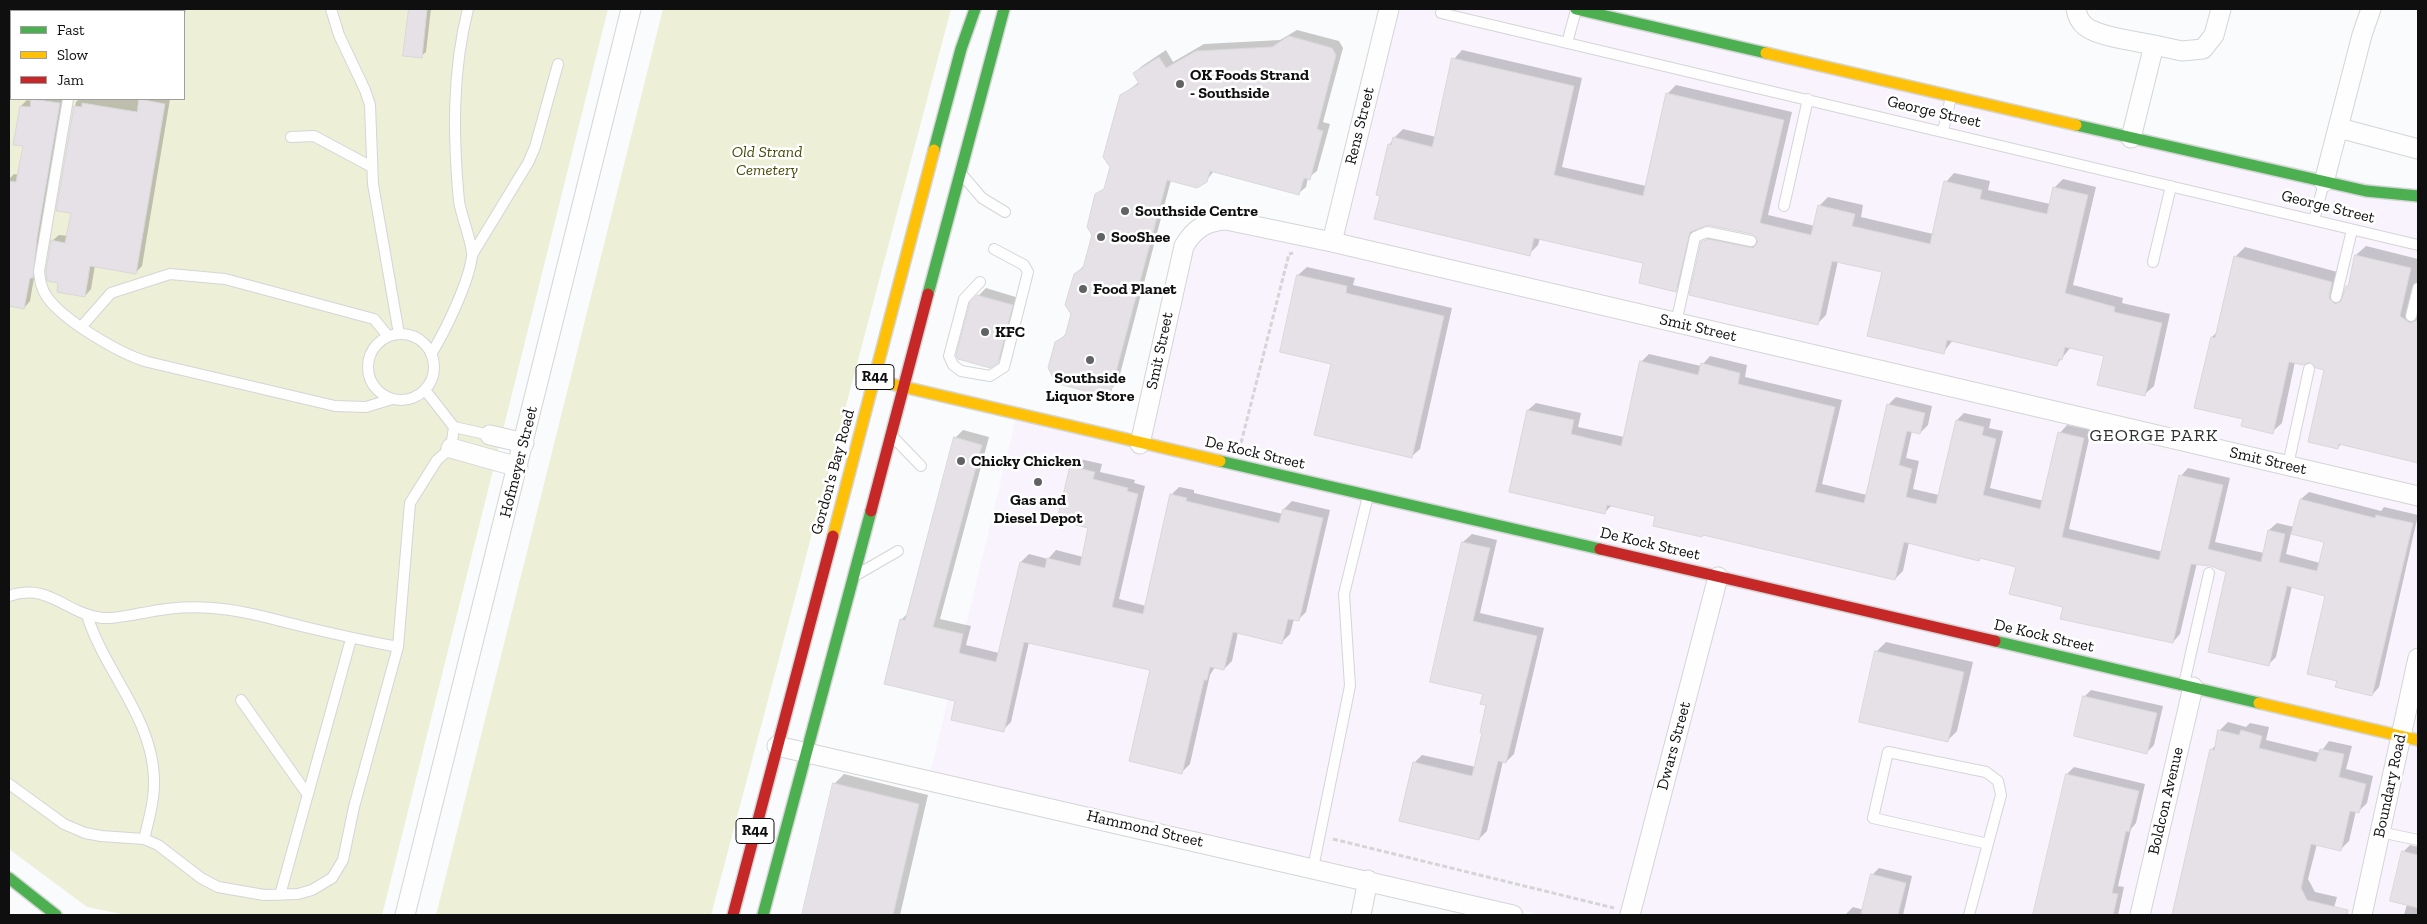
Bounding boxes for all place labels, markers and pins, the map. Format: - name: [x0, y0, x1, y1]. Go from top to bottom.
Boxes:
- place label: OK Foods Strand - Southside: [1190, 65, 1309, 103]
- marker: OK Foods Strand - Southside: [1174, 78, 1186, 90]
- place label: Southside Centre: [1135, 201, 1258, 221]
- marker: Southside Centre: [1119, 205, 1131, 217]
- place label: SooShee: [1111, 227, 1170, 247]
- marker: SooShee: [1095, 231, 1107, 243]
- place label: Food Planet: [1093, 279, 1176, 299]
- marker: Food Planet: [1077, 283, 1089, 295]
- place label: KFC: [995, 322, 1025, 342]
- marker: KFC: [979, 326, 991, 338]
- marker: Southside Liquor Store: [1084, 354, 1096, 366]
- place label: Southside Liquor Store: [1046, 368, 1134, 406]
- place label: Chicky Chicken: [971, 451, 1081, 471]
- marker: Chicky Chicken: [955, 455, 967, 467]
- marker: Gas and Diesel Depot: [1032, 476, 1044, 488]
- place label: Gas and Diesel Depot: [993, 490, 1083, 528]

